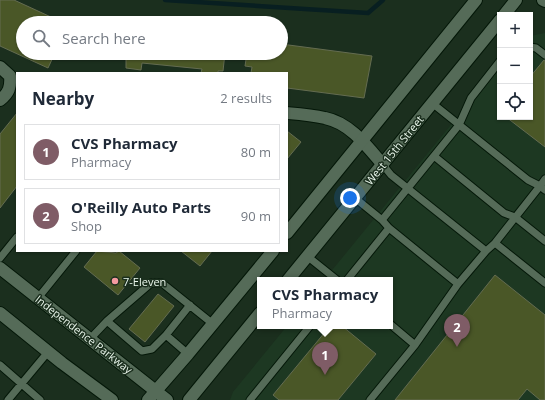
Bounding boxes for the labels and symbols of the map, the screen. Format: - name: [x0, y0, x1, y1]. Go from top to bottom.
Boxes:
- street label: West 15th Street: [361, 112, 427, 188]
- your location: [340, 188, 360, 208]
- place label: 7-Eleven: [123, 274, 166, 289]
- marker: 7-Eleven: [110, 276, 120, 286]
- street label: Independence Parkway: [32, 291, 136, 377]
- pin: 2: [444, 314, 470, 347]
- pin: 1: [312, 342, 338, 375]

